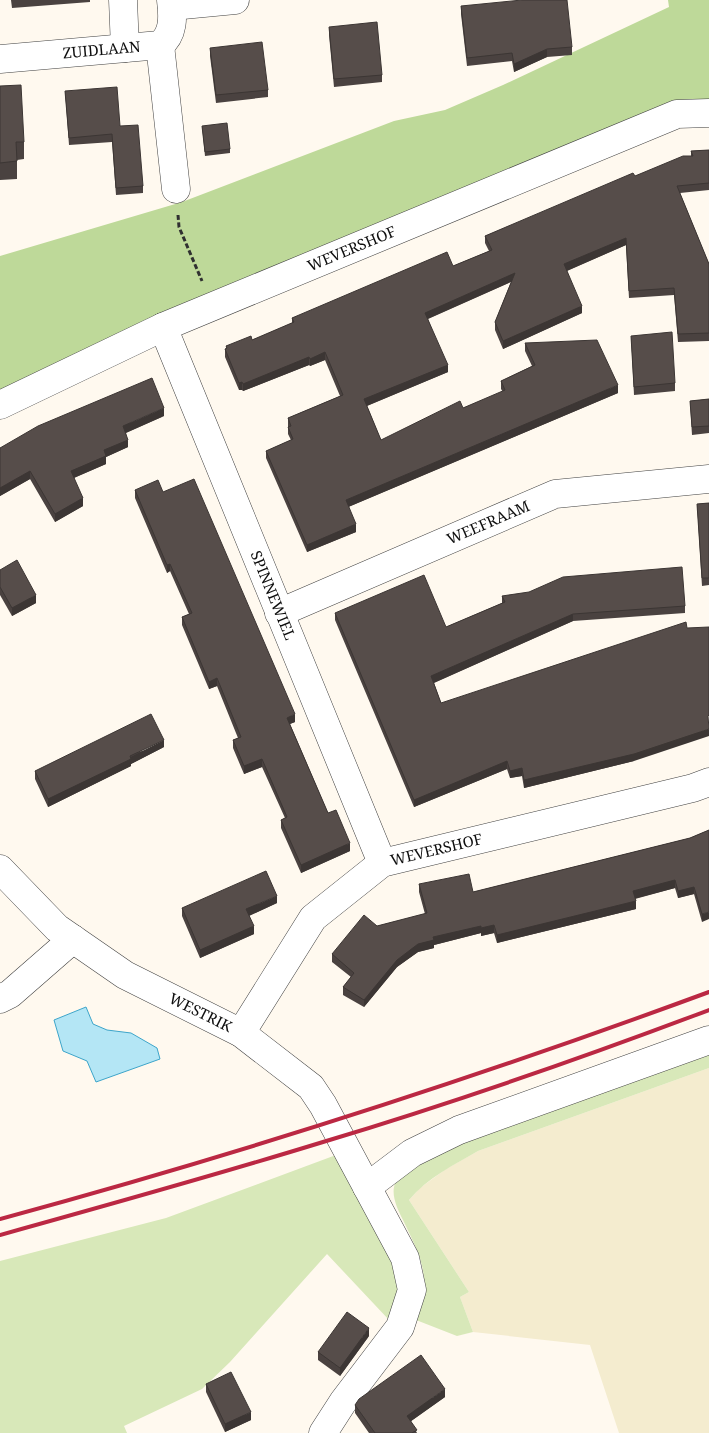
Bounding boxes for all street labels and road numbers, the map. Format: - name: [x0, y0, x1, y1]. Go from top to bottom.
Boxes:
- street label: ZUIDLAAN: [62, 36, 142, 62]
- street label: WEVERSHOF: [304, 221, 399, 275]
- street label: WEEFRAAM: [443, 495, 533, 548]
- street label: SPINNEWIEL: [246, 547, 301, 643]
- street label: WEVERSHOF: [388, 828, 485, 870]
- street label: WESTRIK: [166, 988, 236, 1036]

